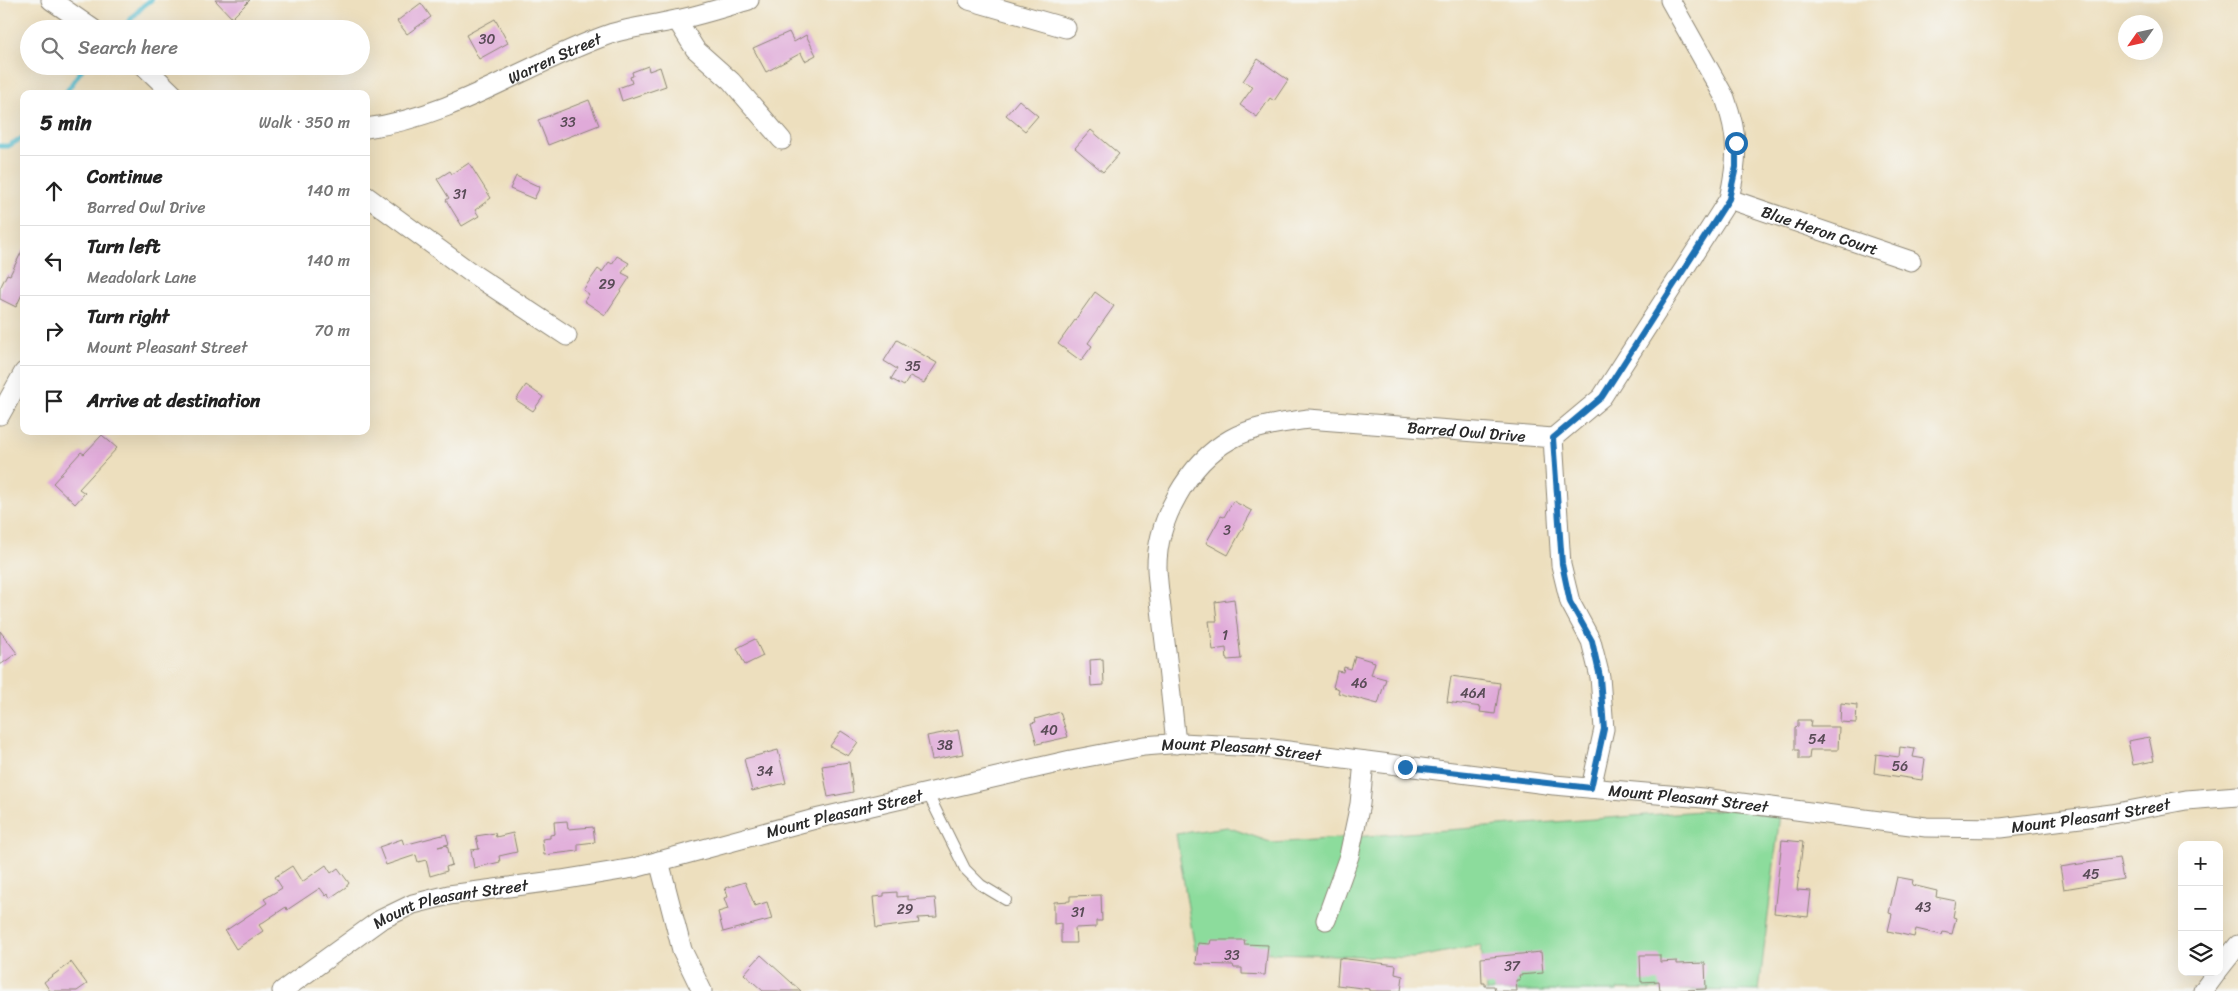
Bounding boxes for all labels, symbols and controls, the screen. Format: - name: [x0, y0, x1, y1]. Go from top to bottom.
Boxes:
- north arrow: [2118, 15, 2163, 60]
- search box: [20, 20, 370, 75]
- street label: Warren Street: [502, 24, 606, 92]
- house number: 30: [479, 27, 495, 52]
- text: Search here: [78, 31, 178, 64]
- icon: search: [38, 34, 66, 62]
- text: 5 min: [40, 104, 92, 142]
- text: Walk · 350 m: [259, 108, 350, 137]
- house number: 33: [560, 110, 576, 135]
- route start: [1725, 132, 1748, 155]
- text: Continue: [87, 160, 163, 193]
- text: 140 m: [307, 176, 350, 205]
- icon: ahead: [40, 177, 68, 205]
- house number: 31: [453, 182, 467, 207]
- text: Barred Owl Drive: [87, 193, 205, 222]
- street label: Blue Heron Court: [1757, 197, 1882, 263]
- text: Turn left: [87, 230, 160, 263]
- text: 140 m: [307, 246, 350, 275]
- icon: left: [40, 247, 68, 275]
- text: Meadolark Lane: [87, 263, 196, 292]
- house number: 29: [599, 272, 616, 297]
- text: Turn right: [87, 300, 169, 333]
- text: 70 m: [314, 316, 350, 345]
- icon: right: [40, 317, 68, 345]
- text: Mount Pleasant Street: [87, 333, 247, 362]
- house number: 35: [905, 354, 922, 379]
- text: Arrive at destination: [87, 384, 260, 417]
- icon: arrive: [40, 387, 68, 415]
- street label: Barred Owl Drive: [1406, 412, 1527, 450]
- house number: 3: [1223, 518, 1231, 543]
- house number: 1: [1222, 623, 1228, 648]
- house number: 46: [1351, 671, 1367, 696]
- house number: 46A: [1460, 681, 1486, 706]
- house number: 40: [1040, 718, 1058, 743]
- house number: 54: [1808, 727, 1826, 752]
- street label: Mount Pleasant Street: [1160, 729, 1324, 770]
- house number: 38: [937, 733, 954, 758]
- house number: 56: [1892, 754, 1908, 779]
- route end: [1394, 756, 1417, 779]
- house number: 34: [757, 759, 773, 784]
- street label: Mount Pleasant Street: [1607, 775, 1771, 821]
- street label: Mount Pleasant Street: [762, 780, 926, 846]
- street label: Mount Pleasant Street: [2009, 789, 2173, 841]
- map controls: [2178, 841, 2223, 976]
- button: +: [2178, 841, 2223, 886]
- house number: 45: [2082, 862, 2100, 887]
- street label: Mount Pleasant Street: [366, 870, 530, 936]
- button: −: [2178, 886, 2223, 931]
- house number: 43: [1915, 895, 1932, 920]
- house number: 29: [897, 897, 914, 922]
- house number: 31: [1071, 900, 1085, 925]
- button: layers: [2178, 931, 2223, 976]
- house number: 33: [1224, 943, 1240, 968]
- house number: 37: [1504, 954, 1521, 979]

